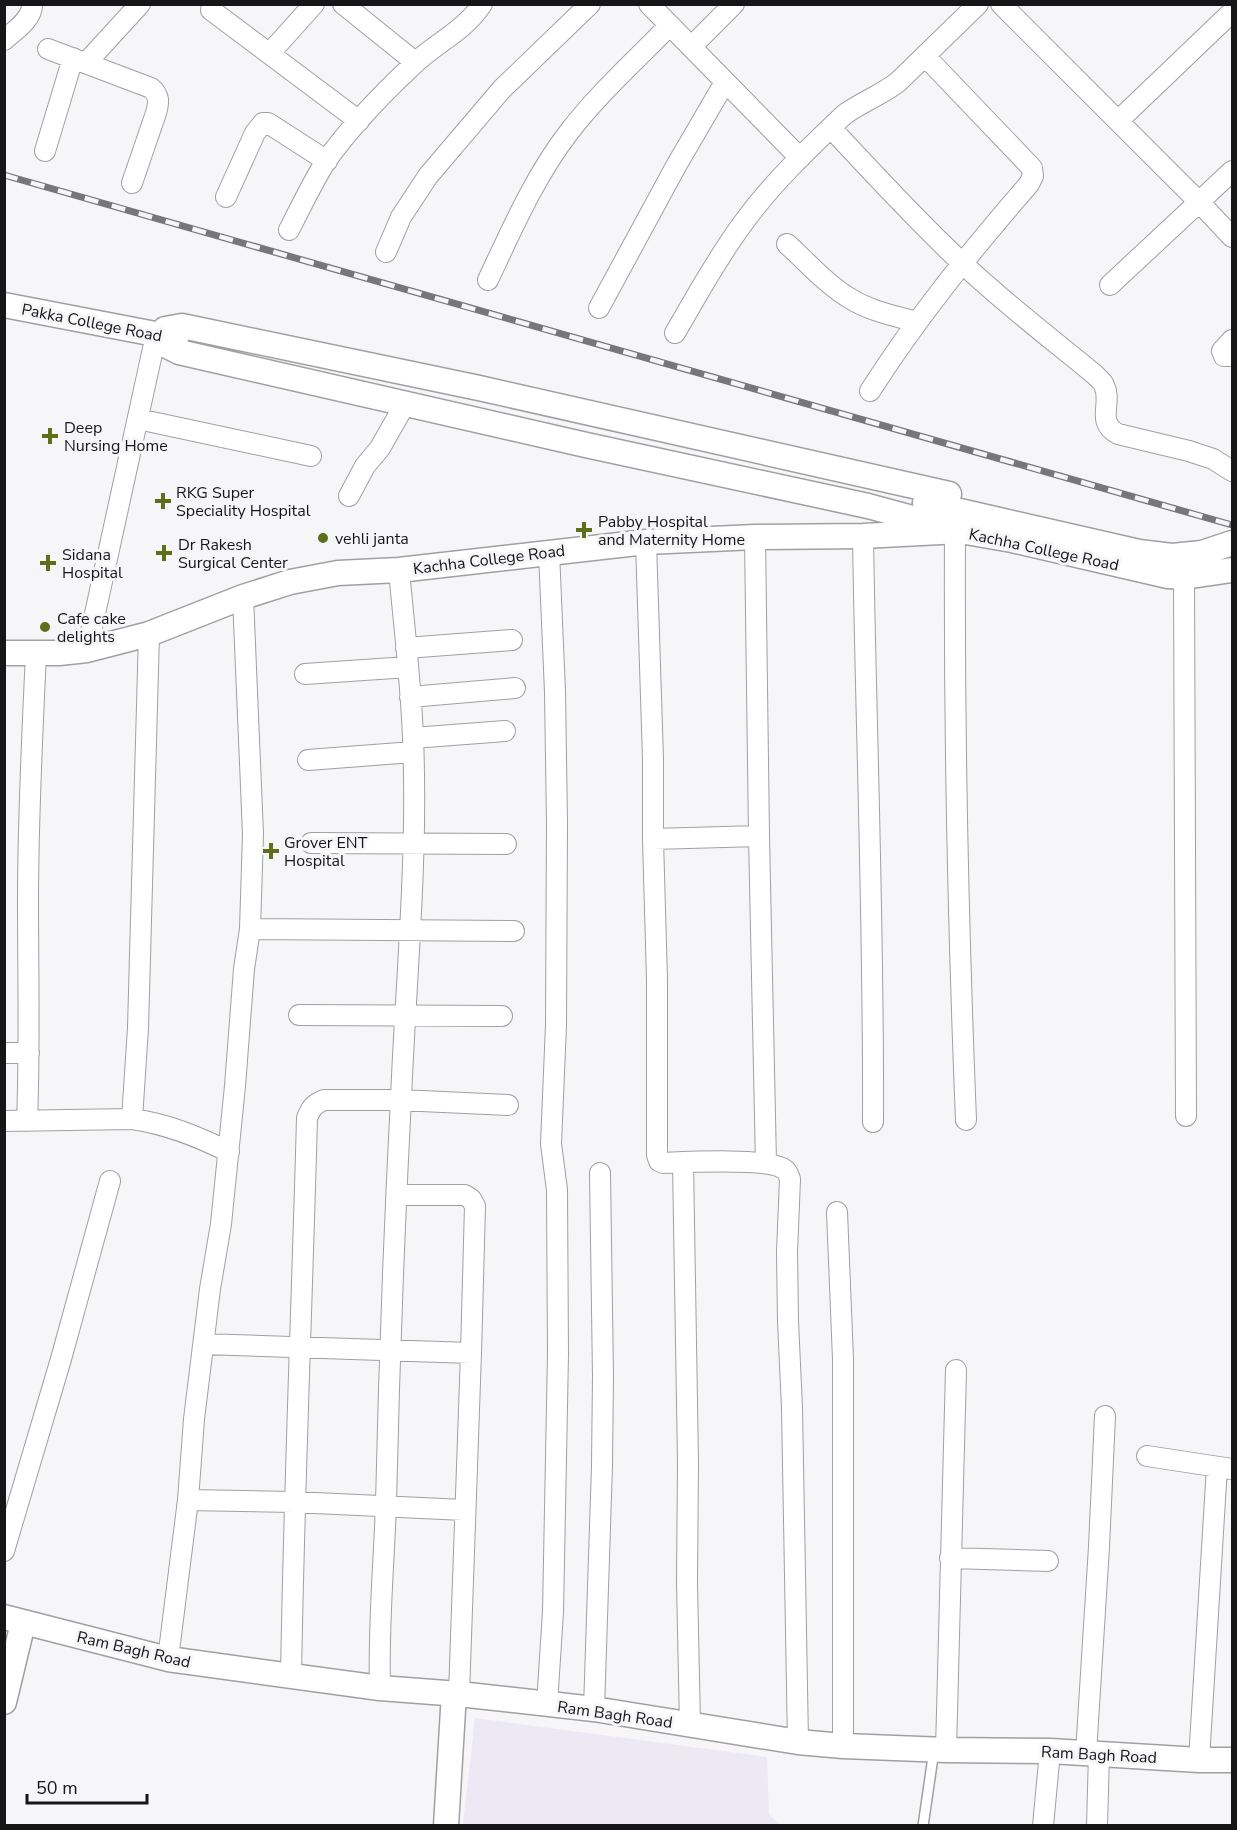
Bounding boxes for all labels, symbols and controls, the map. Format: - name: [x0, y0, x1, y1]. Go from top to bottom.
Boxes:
- street label: Pakka College Road: [20, 299, 164, 347]
- place label: Deep Nursing Home: [64, 417, 168, 457]
- marker: Deep Nursing Home: [41, 427, 59, 445]
- place label: RKG Super Speciality Hospital: [176, 482, 311, 522]
- marker: RKG Super Speciality Hospital: [154, 492, 172, 510]
- place label: Pabby Hospital and Maternity Home: [598, 511, 745, 551]
- marker: Pabby Hospital and Maternity Home: [575, 521, 593, 539]
- street label: Kachha College Road: [967, 523, 1121, 577]
- place label: vehli janta: [335, 528, 409, 550]
- marker: vehli janta: [316, 531, 330, 545]
- place label: Dr Rakesh Surgical Center: [178, 534, 288, 574]
- street label: Kachha College Road: [412, 540, 566, 580]
- place label: Sidana Hospital: [62, 544, 123, 584]
- marker: Dr Rakesh Surgical Center: [155, 544, 173, 562]
- marker: Sidana Hospital: [39, 554, 57, 572]
- place label: Cafe cake delights: [57, 608, 126, 648]
- marker: Cafe cake delights: [38, 620, 52, 634]
- place label: Grover ENT Hospital: [284, 832, 368, 872]
- marker: Grover ENT Hospital: [262, 842, 280, 860]
- street label: Ram Bagh Road: [75, 1626, 193, 1674]
- street label: Ram Bagh Road: [556, 1696, 674, 1734]
- street label: Ram Bagh Road: [1040, 1741, 1157, 1769]
- scale bar: [27, 1767, 147, 1805]
- text: 50 m: [36, 1776, 78, 1800]

